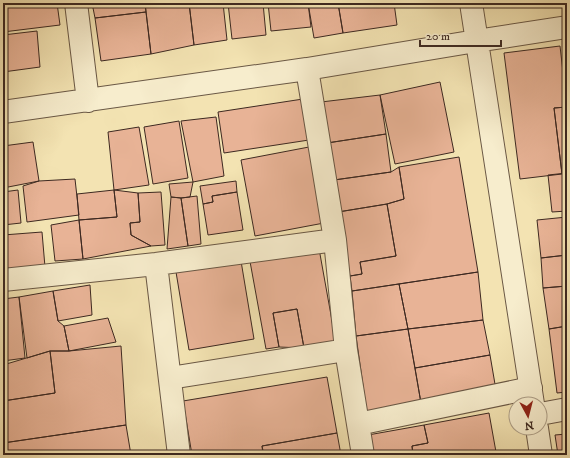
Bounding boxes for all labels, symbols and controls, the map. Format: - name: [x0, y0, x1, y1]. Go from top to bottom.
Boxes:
- scale bar: [420, 22, 501, 48]
- text: 20 m: [426, 29, 450, 44]
- north arrow: [508, 396, 548, 436]
- text: N: [524, 417, 534, 432]

